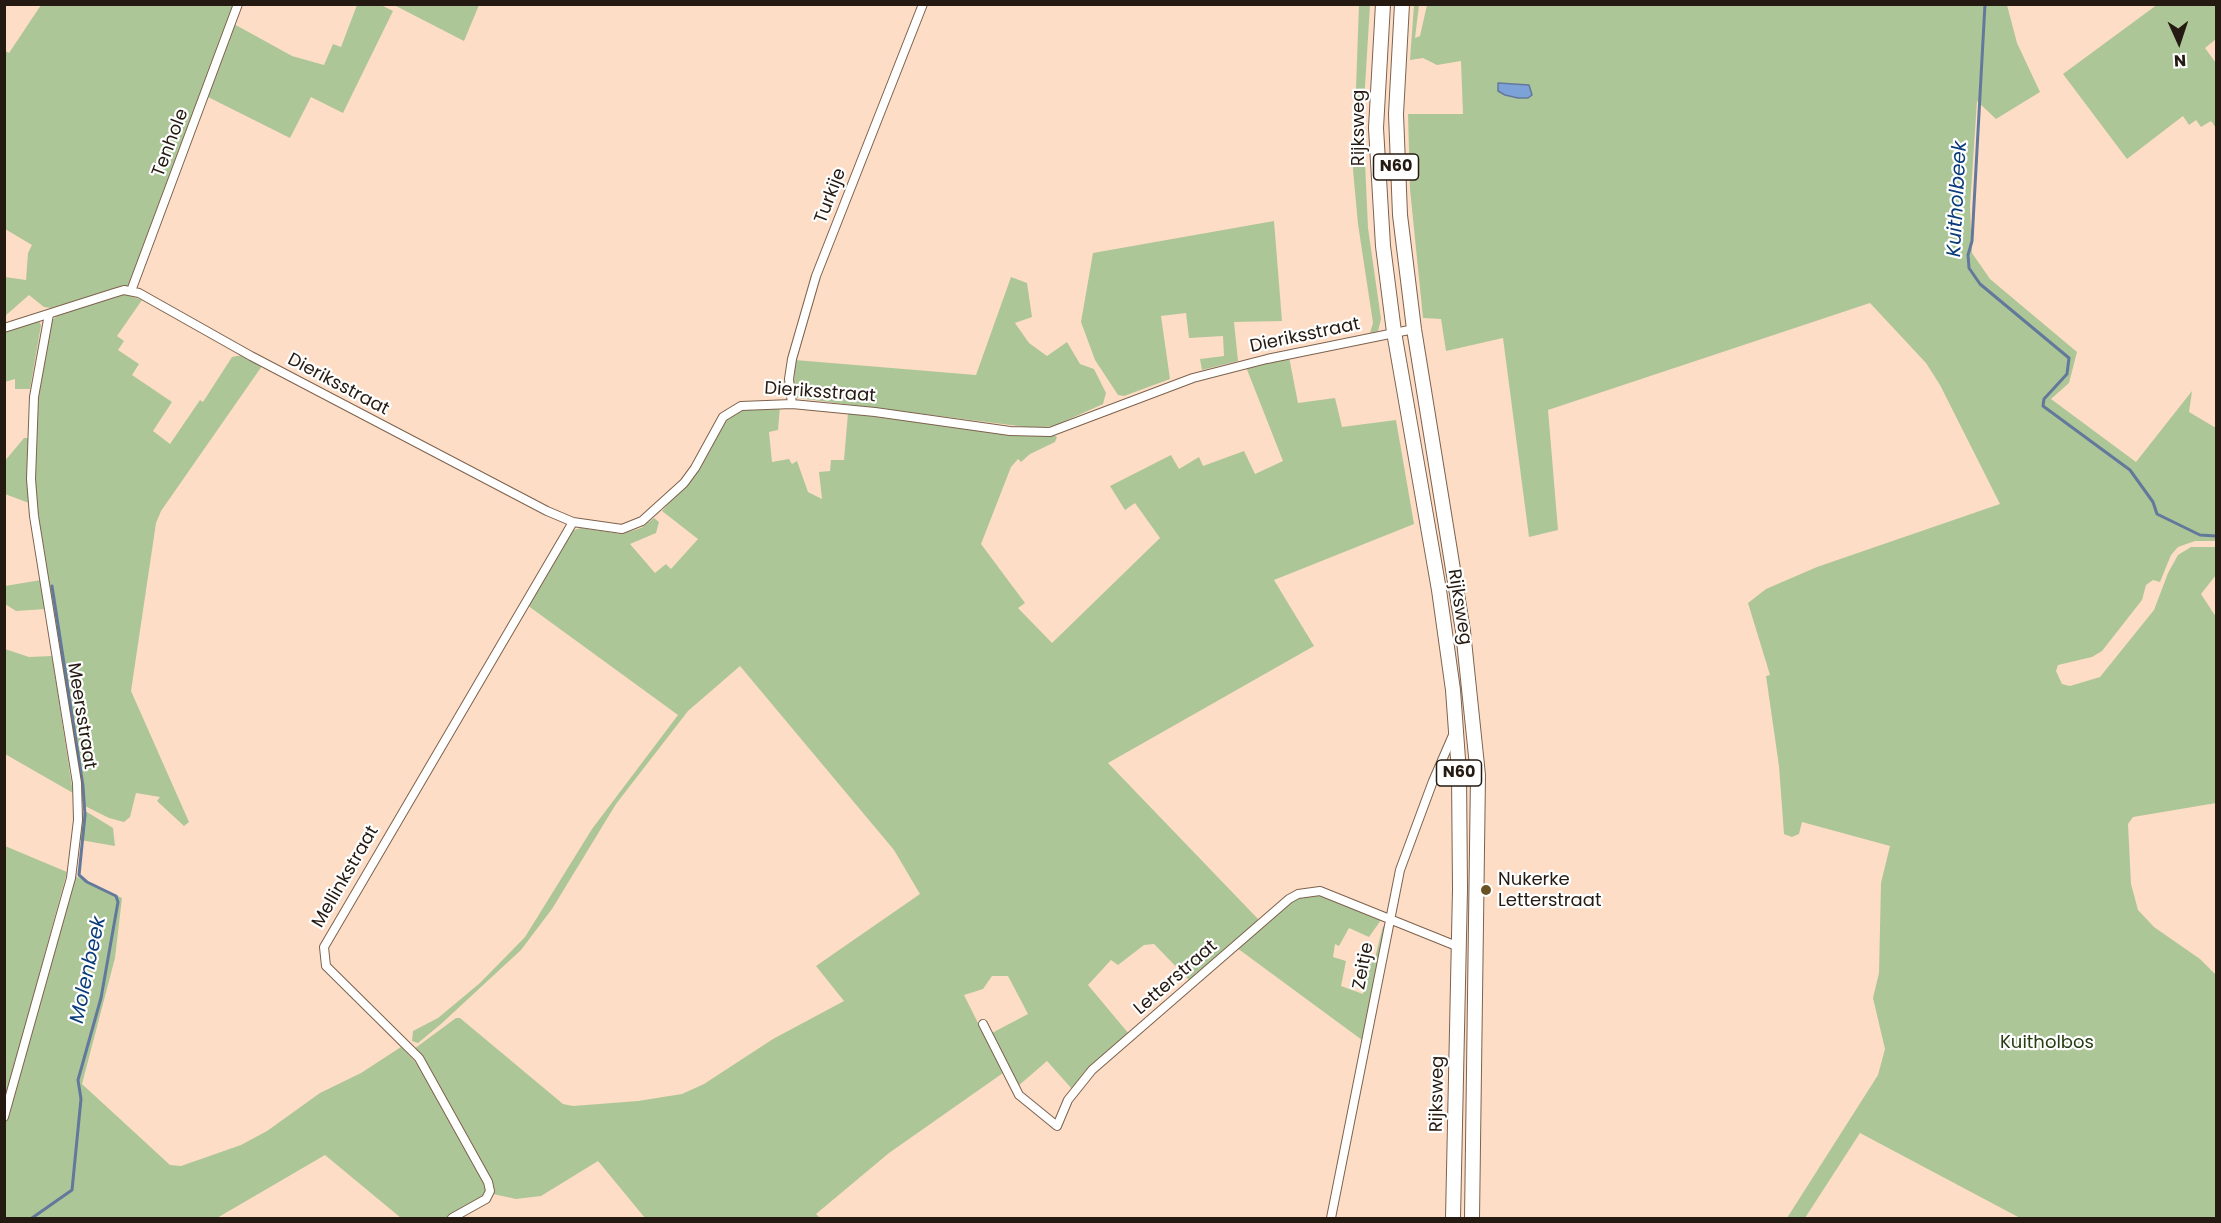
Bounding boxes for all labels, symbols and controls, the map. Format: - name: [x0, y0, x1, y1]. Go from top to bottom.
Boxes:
- north arrow: [2149, 12, 2209, 72]
- text: N: [2173, 49, 2187, 72]
- street label: Rijksweg: [1348, 90, 1370, 166]
- street label: Tenhole: [148, 106, 194, 180]
- water label: Kuitholbeek: [1943, 140, 1973, 258]
- road number: N60: [1374, 154, 1418, 180]
- street label: Turkije: [811, 165, 851, 227]
- street label: Dieriksstraat: [1248, 314, 1362, 358]
- street label: Dieriksstraat: [284, 349, 392, 421]
- street label: Dieriksstraat: [764, 378, 876, 408]
- street label: Rijksweg: [1442, 567, 1476, 647]
- street label: Meersstraat: [62, 661, 100, 771]
- road number: N60: [1436, 760, 1482, 786]
- street label: Mellinkstraat: [308, 822, 384, 932]
- place label: Nukerke Letterstraat: [1498, 869, 1601, 912]
- marker: Nukerke Letterstraat: [1479, 883, 1493, 897]
- water label: Molenbeek: [66, 914, 112, 1026]
- street label: Letterstraat: [1130, 936, 1222, 1020]
- street label: Zeitje: [1349, 941, 1379, 991]
- park label: Kuitholbos: [2000, 1032, 2094, 1054]
- street label: Rijksweg: [1427, 1056, 1449, 1132]

